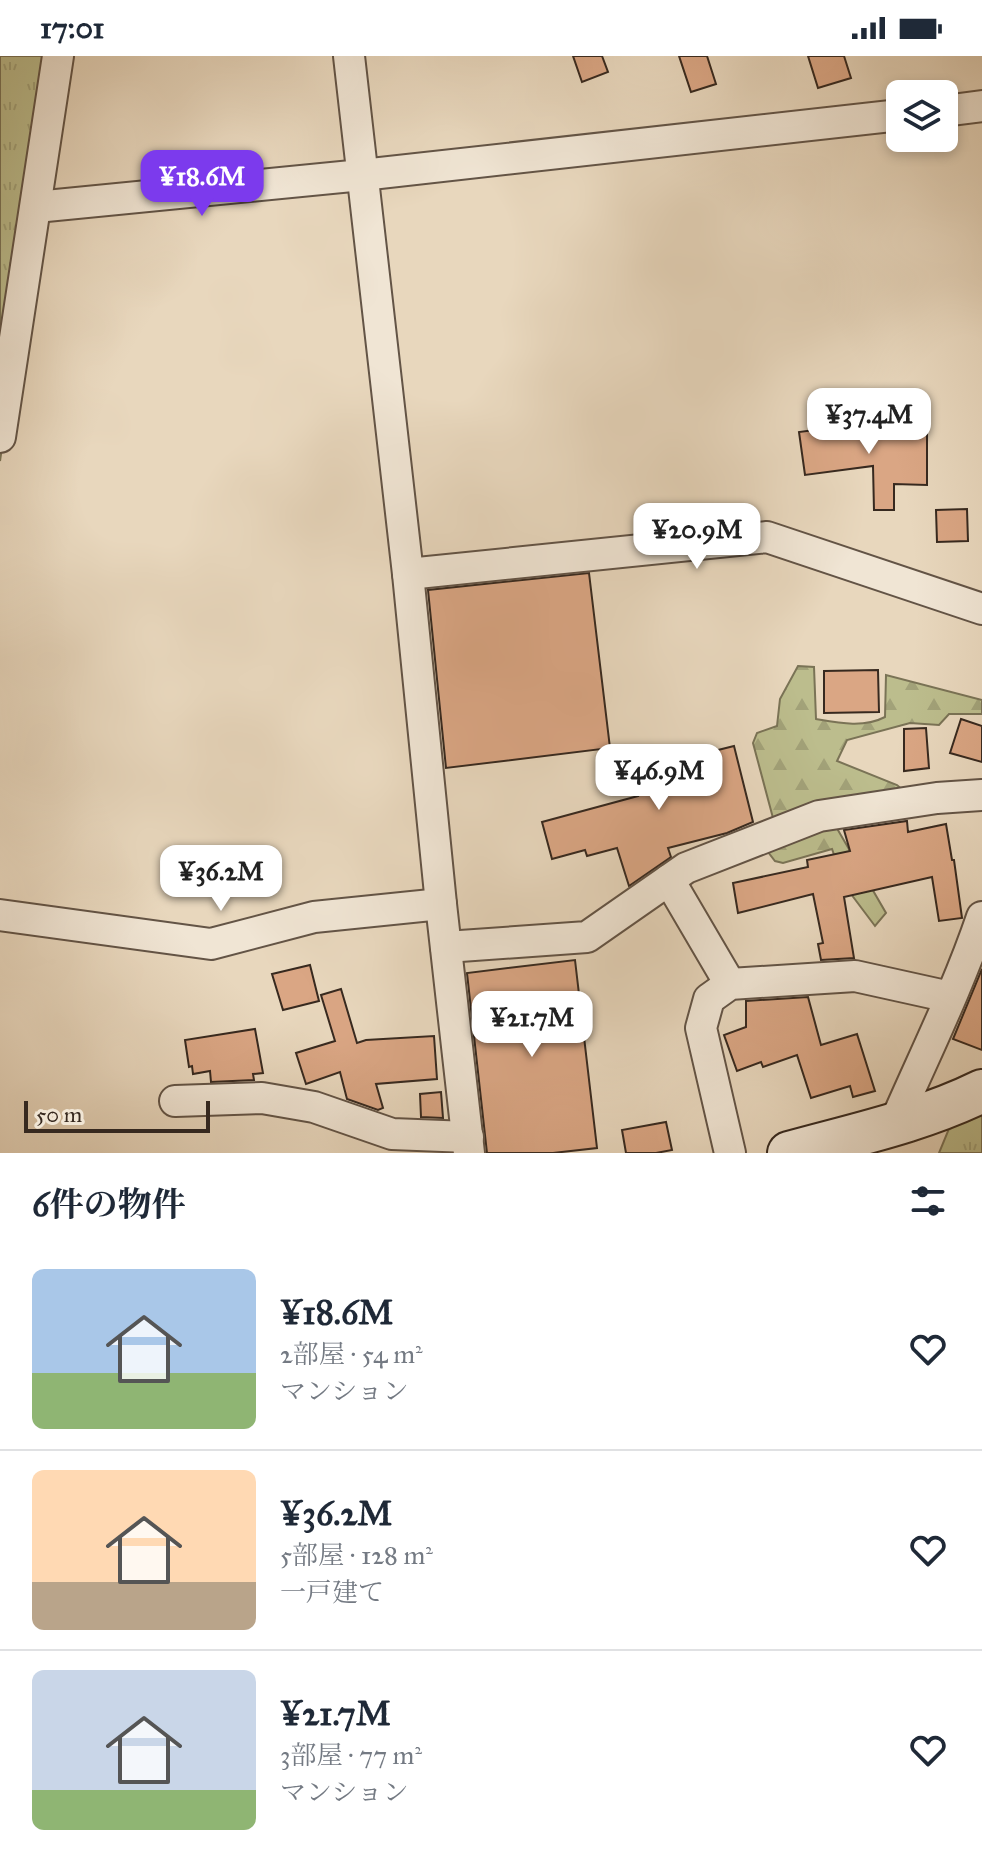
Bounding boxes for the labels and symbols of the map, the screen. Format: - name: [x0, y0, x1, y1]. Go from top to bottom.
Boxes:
- pin: ¥18.6M: [137, 150, 267, 218]
- pin: ¥37.4M: [804, 388, 934, 456]
- pin: ¥20.9M: [632, 503, 762, 571]
- pin: ¥46.9M: [594, 744, 724, 812]
- pin: ¥36.2M: [156, 845, 286, 913]
- pin: ¥21.7M: [467, 991, 597, 1059]
- scale bar: [24, 1097, 210, 1133]

